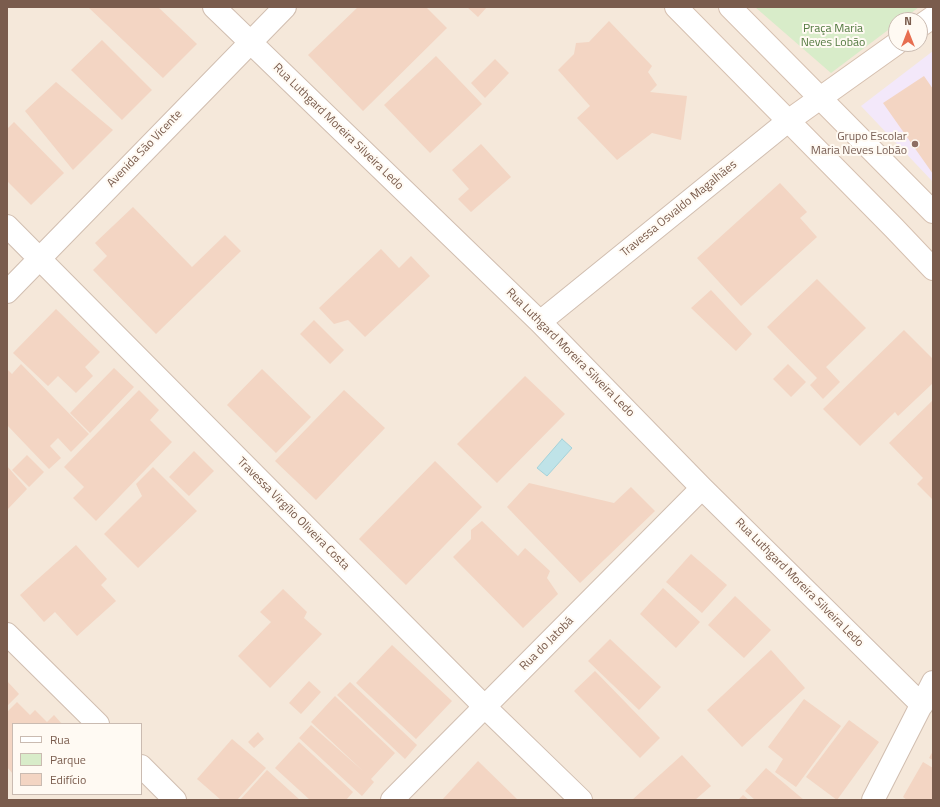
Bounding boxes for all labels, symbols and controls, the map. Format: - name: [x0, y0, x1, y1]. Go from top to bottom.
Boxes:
- north arrow: [888, 12, 928, 52]
- text: N: [904, 13, 912, 29]
- park label: Praça Maria Neves Lobão: [801, 22, 865, 50]
- street label: Rua Luthgard Moreira Silveira Ledo: [270, 61, 406, 193]
- street label: Avenida São Vicente: [104, 107, 186, 191]
- place label: Grupo Escolar Maria Neves Lobão: [811, 130, 907, 158]
- marker: Grupo Escolar Maria Neves Lobão: [910, 139, 920, 149]
- street label: Travessa Osvaldo Magalhães: [618, 158, 740, 260]
- street label: Rua Luthgard Moreira Silveira Ledo: [503, 286, 637, 420]
- street label: Travessa Virgílio Oliveira Costa: [234, 455, 352, 573]
- street label: Rua Luthgard Moreira Silveira Ledo: [732, 516, 866, 650]
- street label: Rua do Jatobá: [517, 614, 577, 674]
- legend: [12, 723, 142, 795]
- text: Rua: [50, 730, 70, 749]
- text: Parque: [50, 750, 86, 769]
- text: Edifício: [50, 770, 86, 789]

